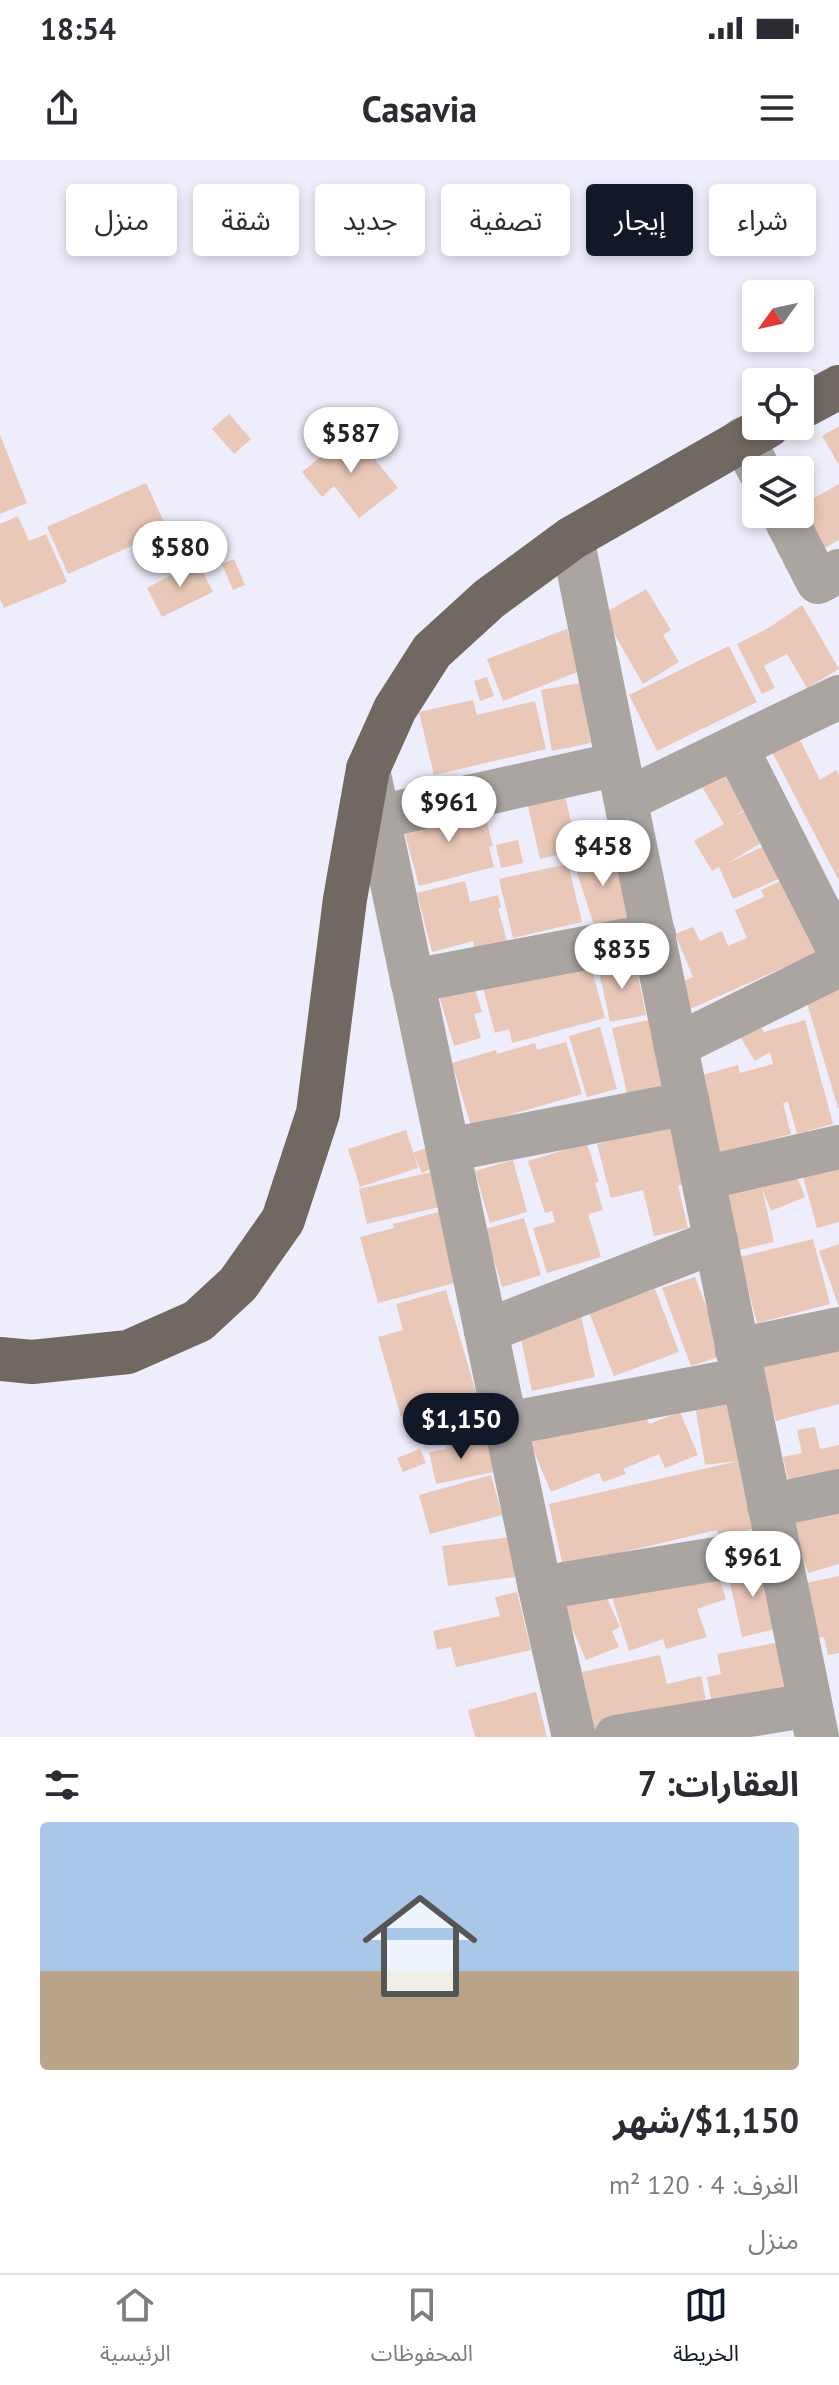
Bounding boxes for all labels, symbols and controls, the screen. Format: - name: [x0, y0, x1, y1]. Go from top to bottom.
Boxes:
- text: 18:54: [40, 9, 116, 48]
- text: Casavia: [362, 85, 477, 132]
- icon: share: [40, 86, 84, 130]
- icon: menu: [755, 86, 799, 130]
- chip: منزل: [66, 184, 177, 256]
- chip: شقة: [193, 184, 299, 256]
- chip: جديد: [315, 184, 425, 256]
- chip: تصفية: [441, 184, 570, 256]
- chip: إيجار: [586, 184, 693, 256]
- chip: شراء: [709, 184, 816, 256]
- north arrow: [742, 280, 814, 352]
- map controls: [742, 280, 814, 528]
- button: locate: [742, 368, 814, 440]
- pin: $587: [304, 407, 398, 475]
- text: $587: [322, 416, 380, 449]
- button: layers: [742, 456, 814, 528]
- pin: $580: [133, 521, 227, 589]
- text: $580: [151, 530, 209, 563]
- pin: $961: [402, 776, 496, 844]
- text: $961: [420, 785, 478, 818]
- pin: $458: [556, 820, 650, 888]
- text: $458: [574, 829, 632, 862]
- pin: $835: [575, 923, 669, 991]
- text: $835: [593, 932, 651, 965]
- pin: $1,150: [396, 1393, 526, 1461]
- text: $1,150: [421, 1402, 501, 1435]
- pin: $961: [706, 1531, 800, 1599]
- text: $961: [724, 1540, 782, 1573]
- text: العقارات: 7: [638, 1761, 799, 1805]
- icon: filters: [40, 1763, 84, 1807]
- icon: home: [348, 1874, 492, 2018]
- text: $1,150/شهر: [613, 2098, 799, 2142]
- text: الغرف: 4 · 120 m²: [609, 2168, 799, 2201]
- text: منزل: [748, 2223, 799, 2256]
- tab: الرئيسية: [100, 2283, 171, 2377]
- tab: المحفوظات: [371, 2283, 473, 2377]
- tab: الخريطة: [673, 2283, 739, 2377]

